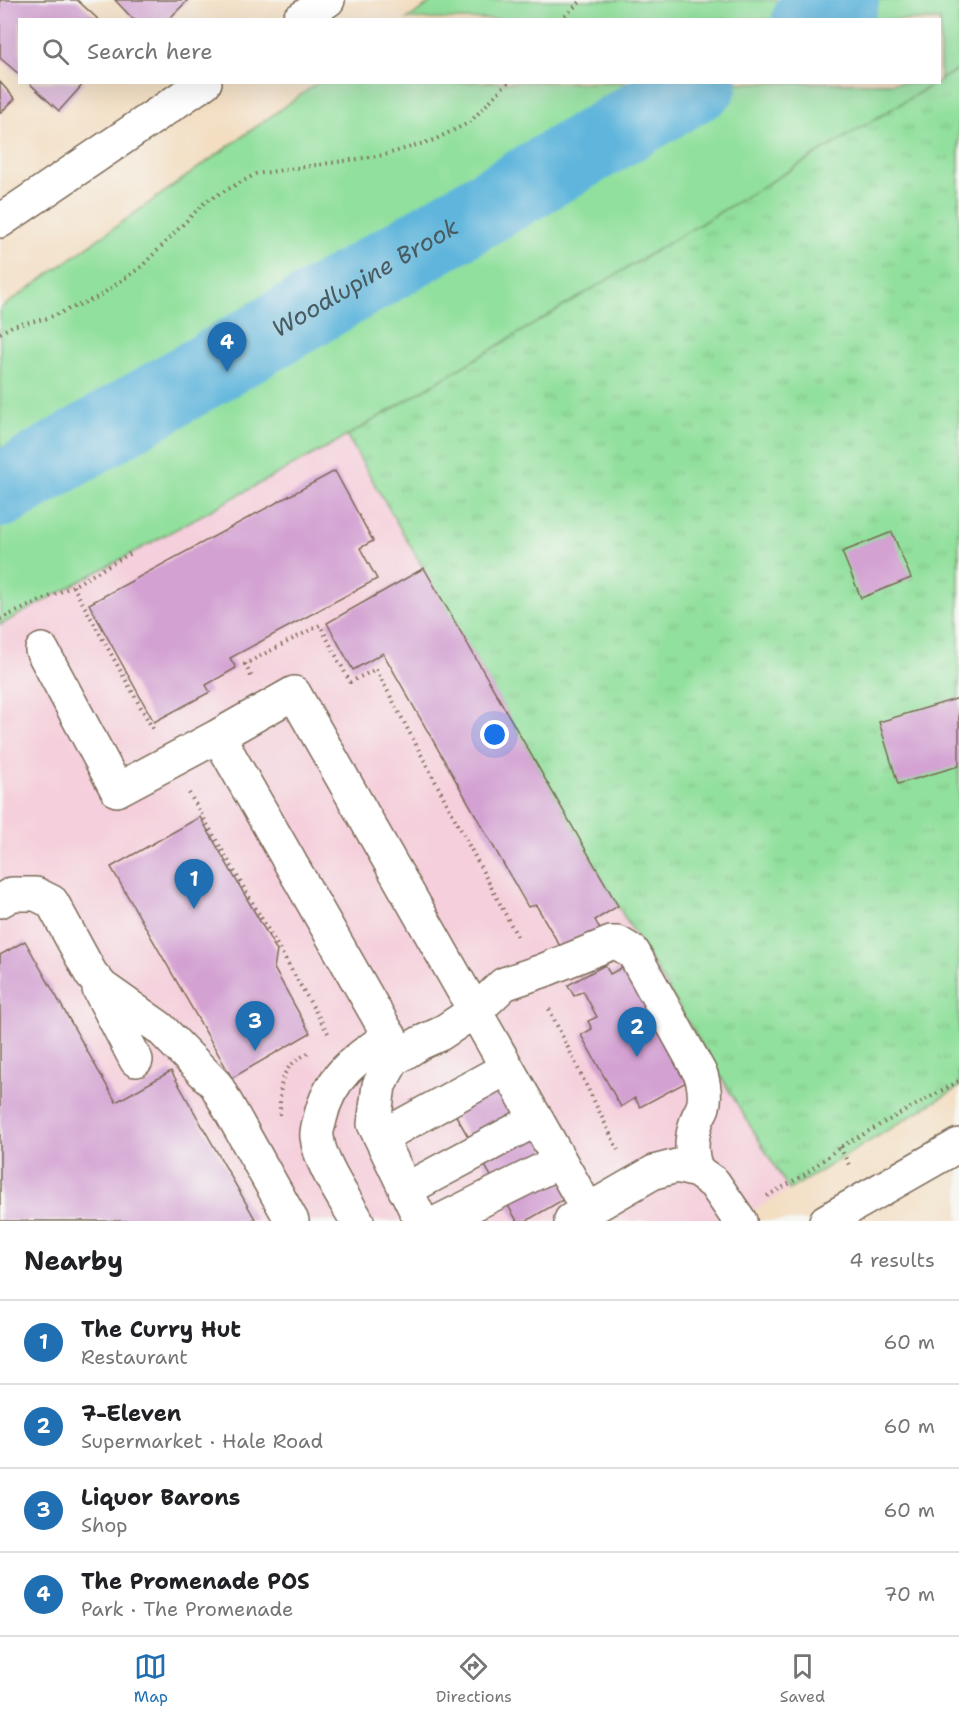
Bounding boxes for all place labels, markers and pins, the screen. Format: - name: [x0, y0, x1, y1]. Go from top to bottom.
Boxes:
- pin: 4: [208, 322, 246, 372]
- pin: 1: [174, 860, 214, 909]
- pin: 3: [236, 1002, 274, 1051]
- pin: 2: [618, 1008, 656, 1057]

